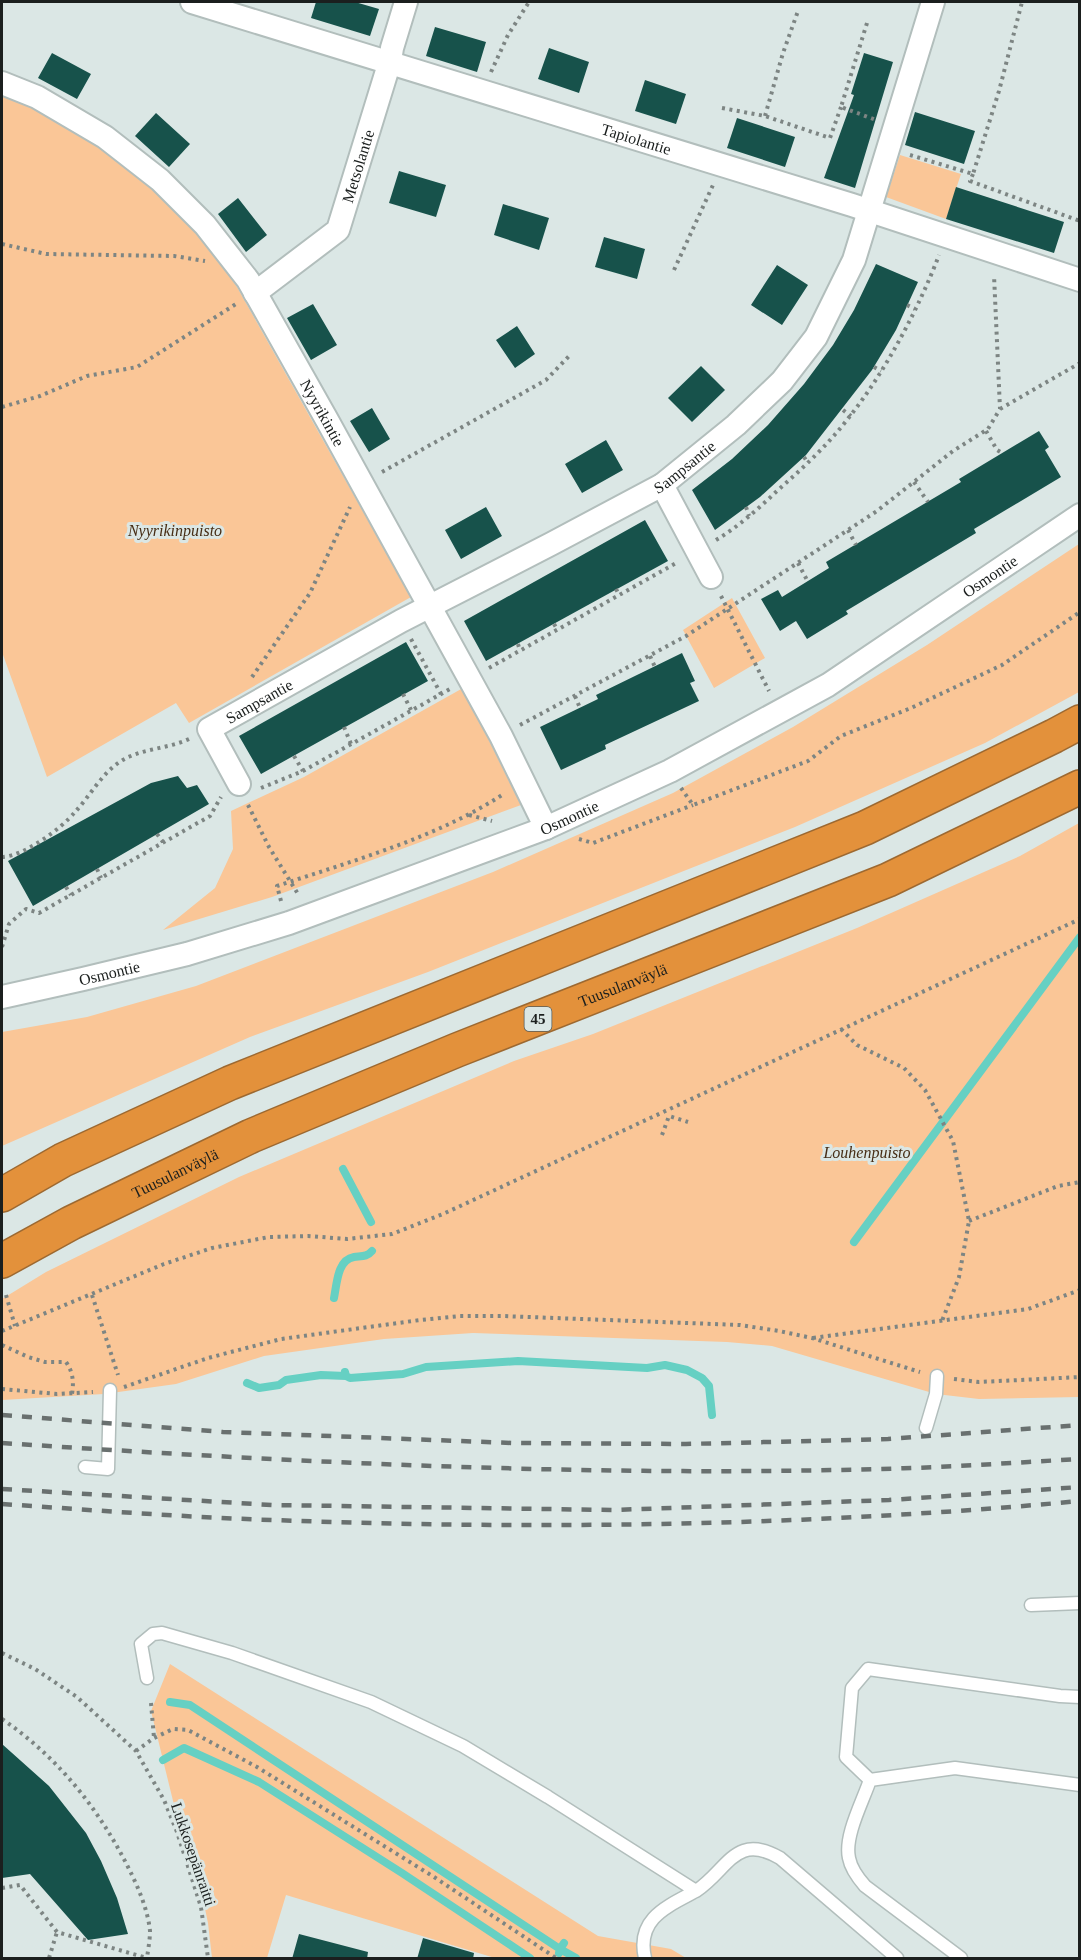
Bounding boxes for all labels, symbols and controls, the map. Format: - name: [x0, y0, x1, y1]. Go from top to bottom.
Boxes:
- street label: Tapiolantie: [599, 121, 673, 158]
- street label: Metsolantie: [339, 128, 377, 205]
- street label: Nyyrikintie: [297, 376, 348, 449]
- street label: Sampsantie: [651, 437, 719, 497]
- park label: Nyyrikinpuisto: [127, 522, 222, 540]
- street label: Osmontie: [959, 552, 1021, 601]
- street label: Sampsantie: [223, 676, 296, 727]
- street label: Osmontie: [538, 797, 601, 839]
- street label: Osmontie: [77, 958, 142, 989]
- street label: Tuusulanväylä: [576, 960, 670, 1010]
- road number: 45: [524, 1007, 552, 1031]
- park label: Louhenpuisto: [822, 1144, 911, 1162]
- street label: Tuusulanväylä: [129, 1145, 221, 1201]
- street label: Lukkosepänraitti: [167, 1800, 219, 1909]

